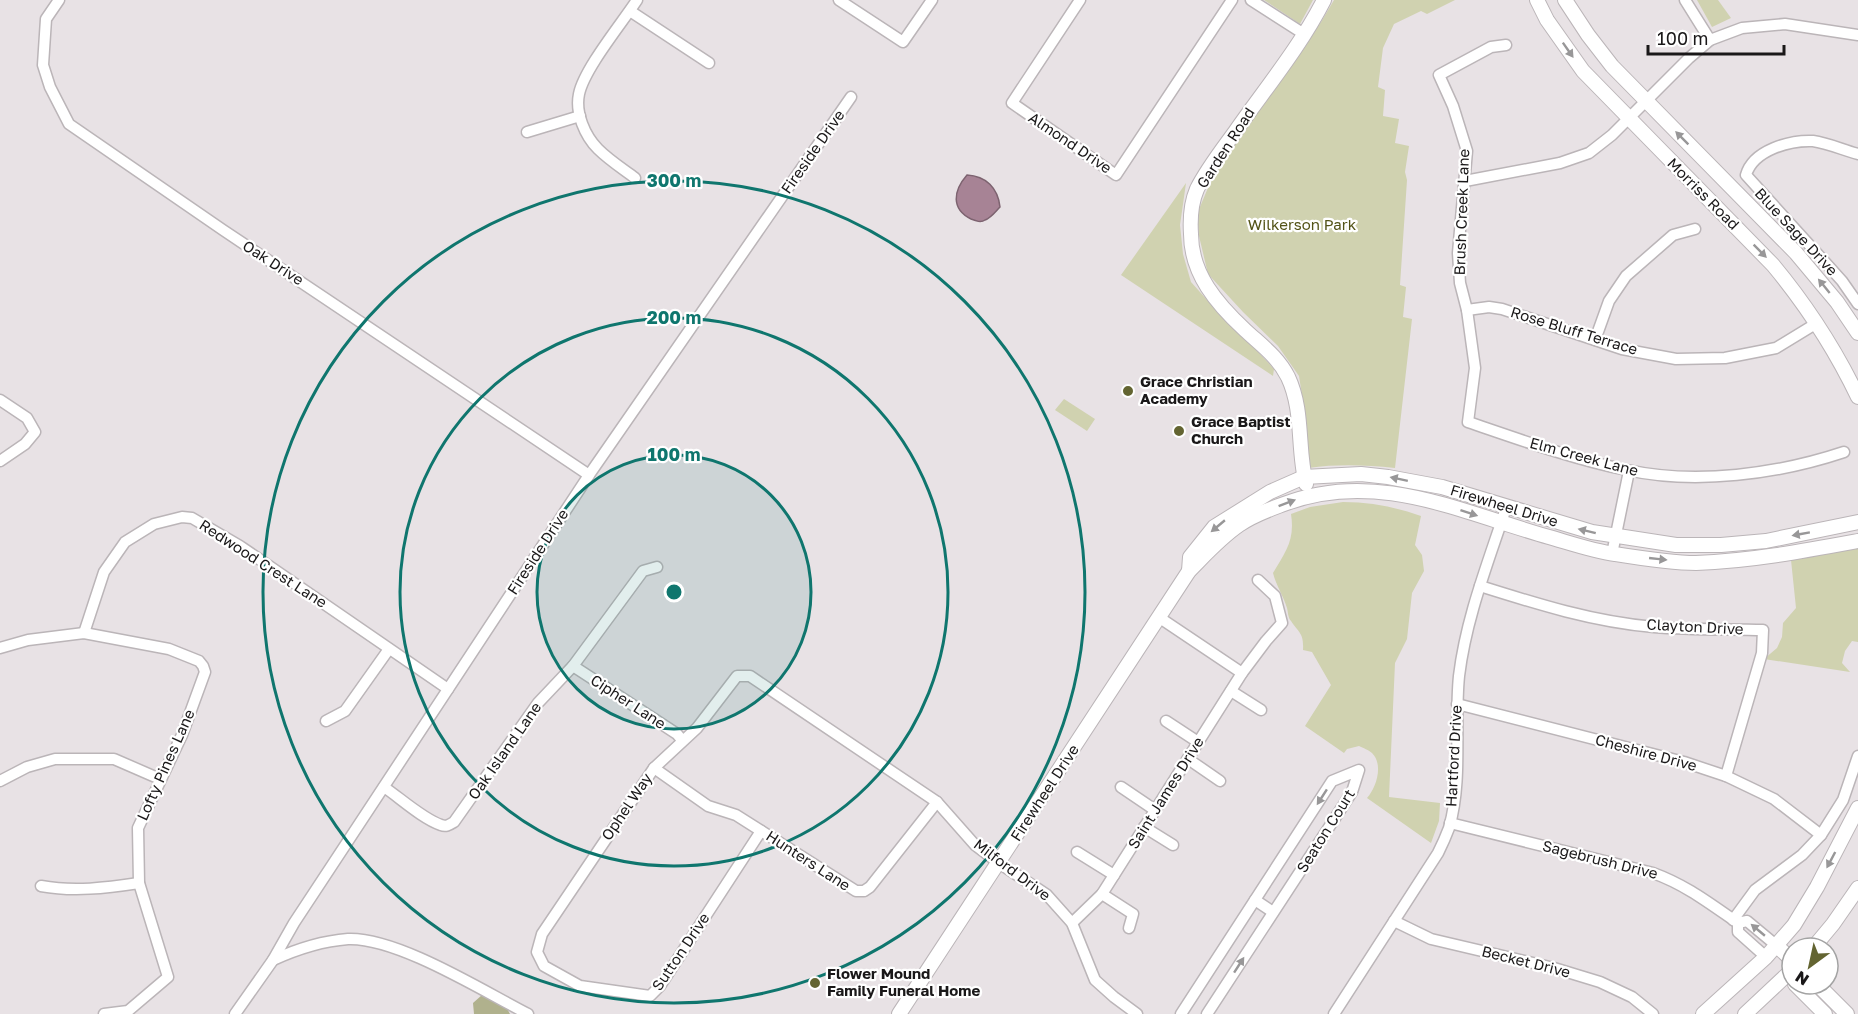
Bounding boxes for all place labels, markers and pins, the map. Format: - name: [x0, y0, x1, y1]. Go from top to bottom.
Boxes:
- place label: Grace Christian Academy: [1140, 372, 1252, 407]
- marker: Grace Christian Academy: [1121, 384, 1135, 398]
- place label: Grace Baptist Church: [1191, 412, 1290, 447]
- marker: Grace Baptist Church: [1172, 424, 1186, 438]
- centre of rings: [664, 582, 684, 602]
- place label: Flower Mound Family Funeral Home: [827, 964, 980, 999]
- marker: Flower Mound Family Funeral Home: [808, 976, 822, 990]

